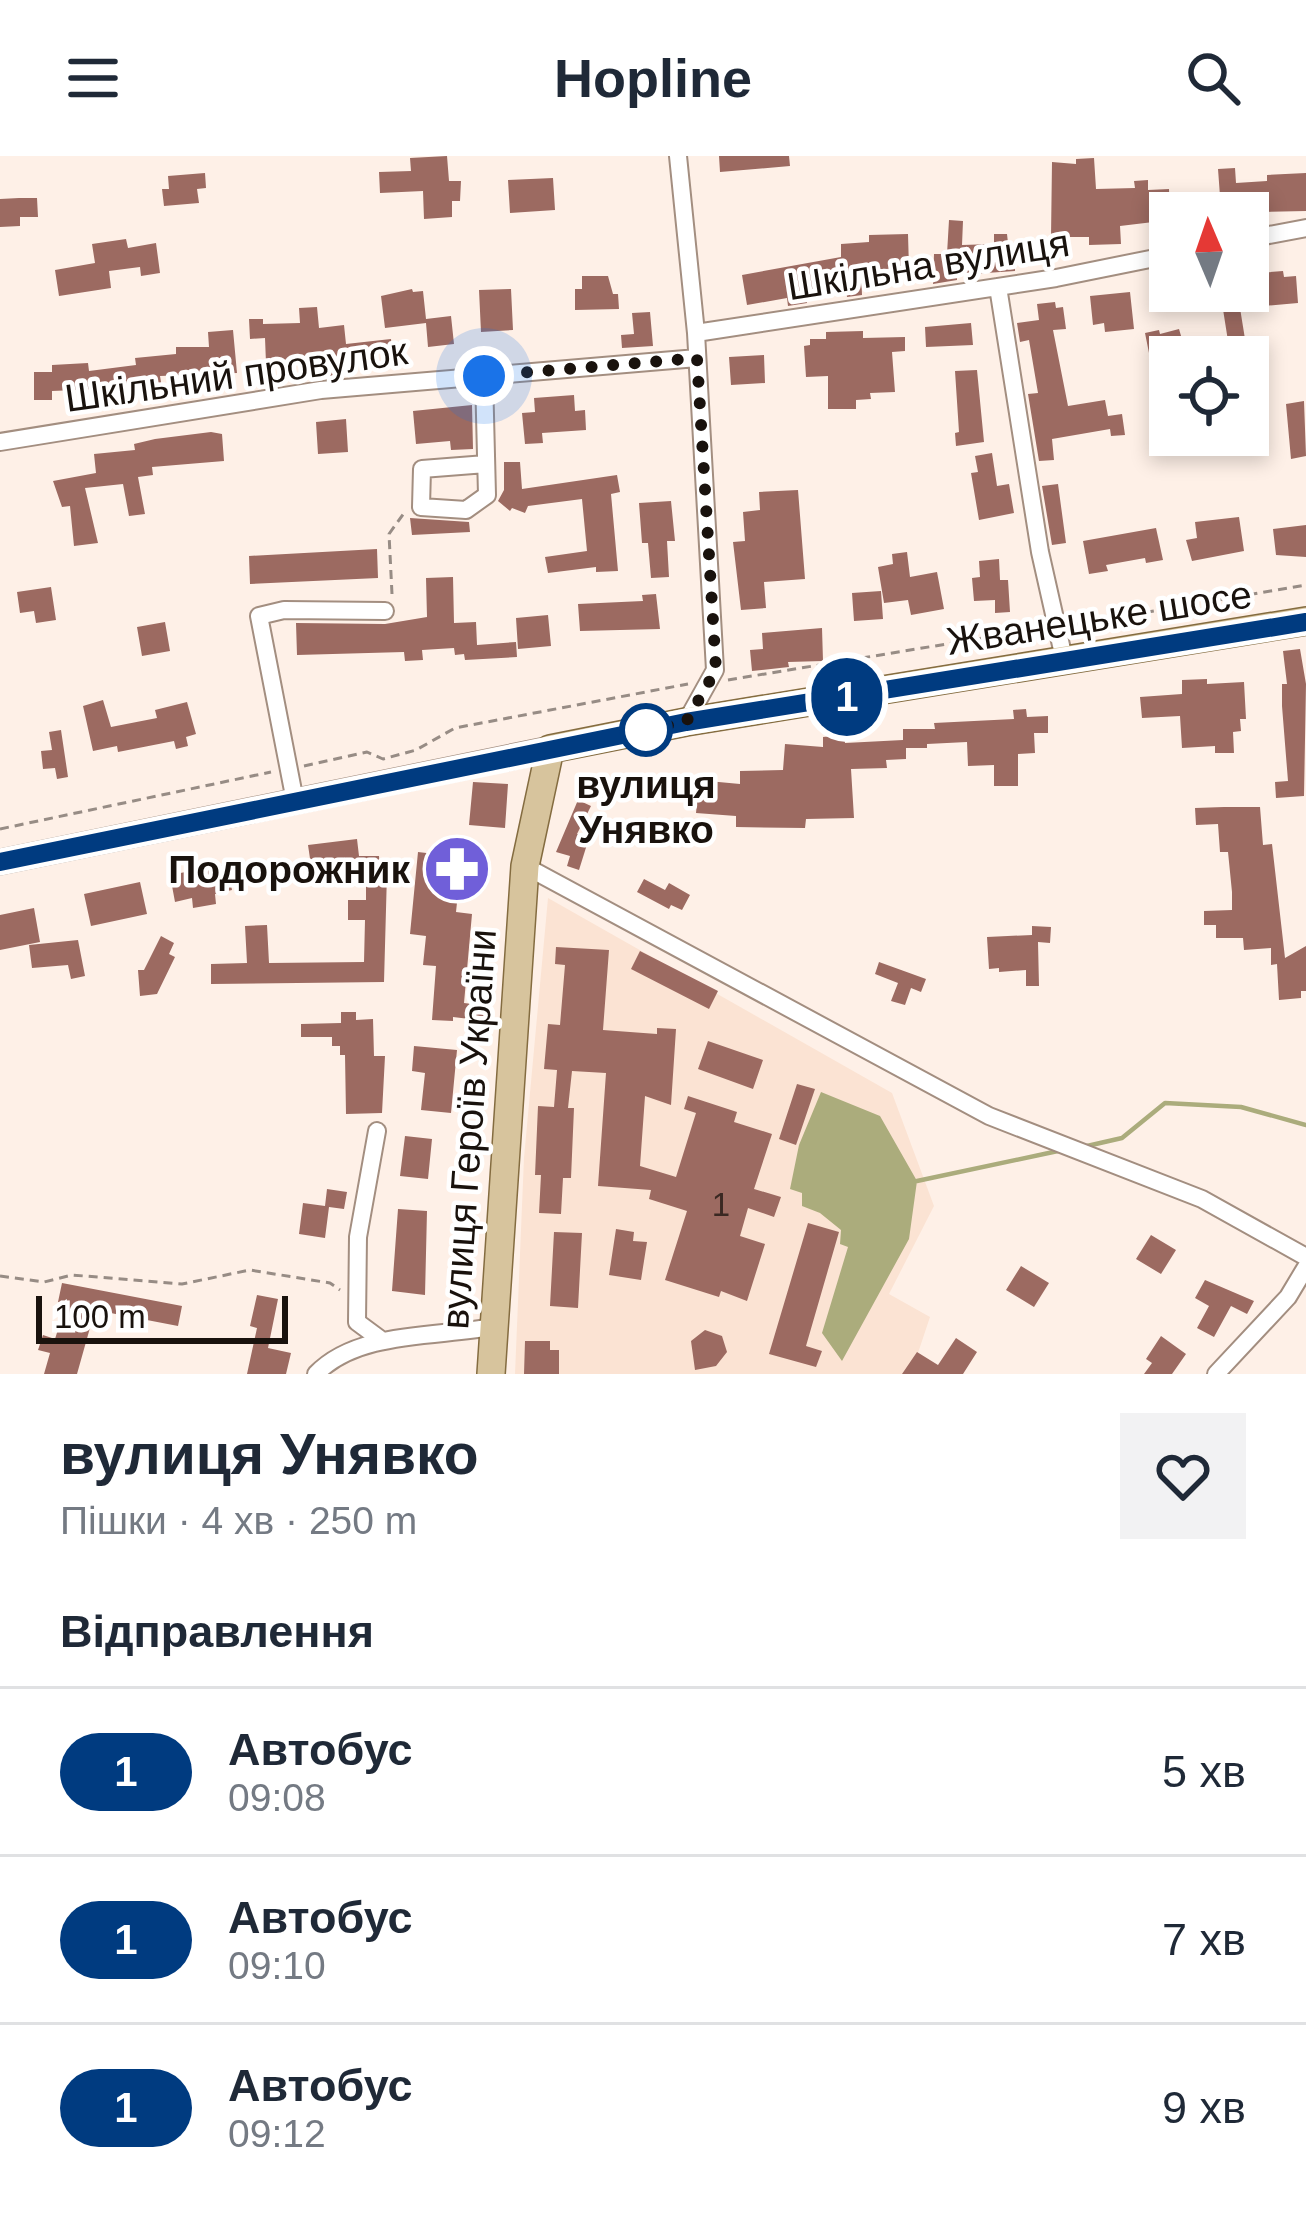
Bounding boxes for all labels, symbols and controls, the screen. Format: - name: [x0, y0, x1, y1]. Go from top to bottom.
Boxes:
- icon: menu: [60, 45, 126, 111]
- icon: search: [1180, 45, 1246, 111]
- text: Hopline: [554, 48, 752, 108]
- north arrow: [1149, 192, 1269, 312]
- map controls: [1149, 192, 1269, 456]
- street label: Шкільна вулиця: [784, 221, 1072, 308]
- street label: Шкільний провулок: [62, 329, 411, 420]
- button: locate: [1149, 336, 1269, 456]
- your location: [454, 346, 514, 406]
- street label: Жванецьке шосе: [944, 572, 1255, 663]
- line badge: 1: [808, 658, 886, 736]
- text: 1: [835, 673, 859, 720]
- marker: вулиця Унявко: [621, 705, 671, 755]
- place label: вулиця Унявко: [576, 763, 716, 851]
- pharmacy icon: Подорожник: [422, 834, 492, 904]
- place label: Подорожник: [168, 848, 410, 891]
- street label: вулиця Героїв України: [433, 928, 504, 1331]
- house number: 1: [712, 1186, 730, 1223]
- scale bar: [36, 1290, 288, 1343]
- text: 100 m: [54, 1298, 146, 1335]
- button: heart: [1120, 1413, 1246, 1539]
- text: вулиця Унявко: [60, 1422, 479, 1486]
- text: Пішки · 4 хв · 250 m: [60, 1499, 417, 1542]
- text: Відправлення: [60, 1606, 374, 1657]
- text: Автобус: [228, 1724, 413, 1775]
- text: 5 хв: [1162, 1746, 1246, 1797]
- text: 1: [114, 1748, 138, 1795]
- text: 09:08: [228, 1776, 326, 1819]
- text: Автобус: [228, 1892, 413, 1943]
- text: 7 хв: [1162, 1914, 1246, 1965]
- text: 1: [114, 1916, 138, 1963]
- text: 09:10: [228, 1944, 326, 1987]
- text: Автобус: [228, 2060, 413, 2111]
- text: 9 хв: [1162, 2082, 1246, 2133]
- text: 1: [114, 2084, 138, 2131]
- text: 09:12: [228, 2112, 326, 2155]

